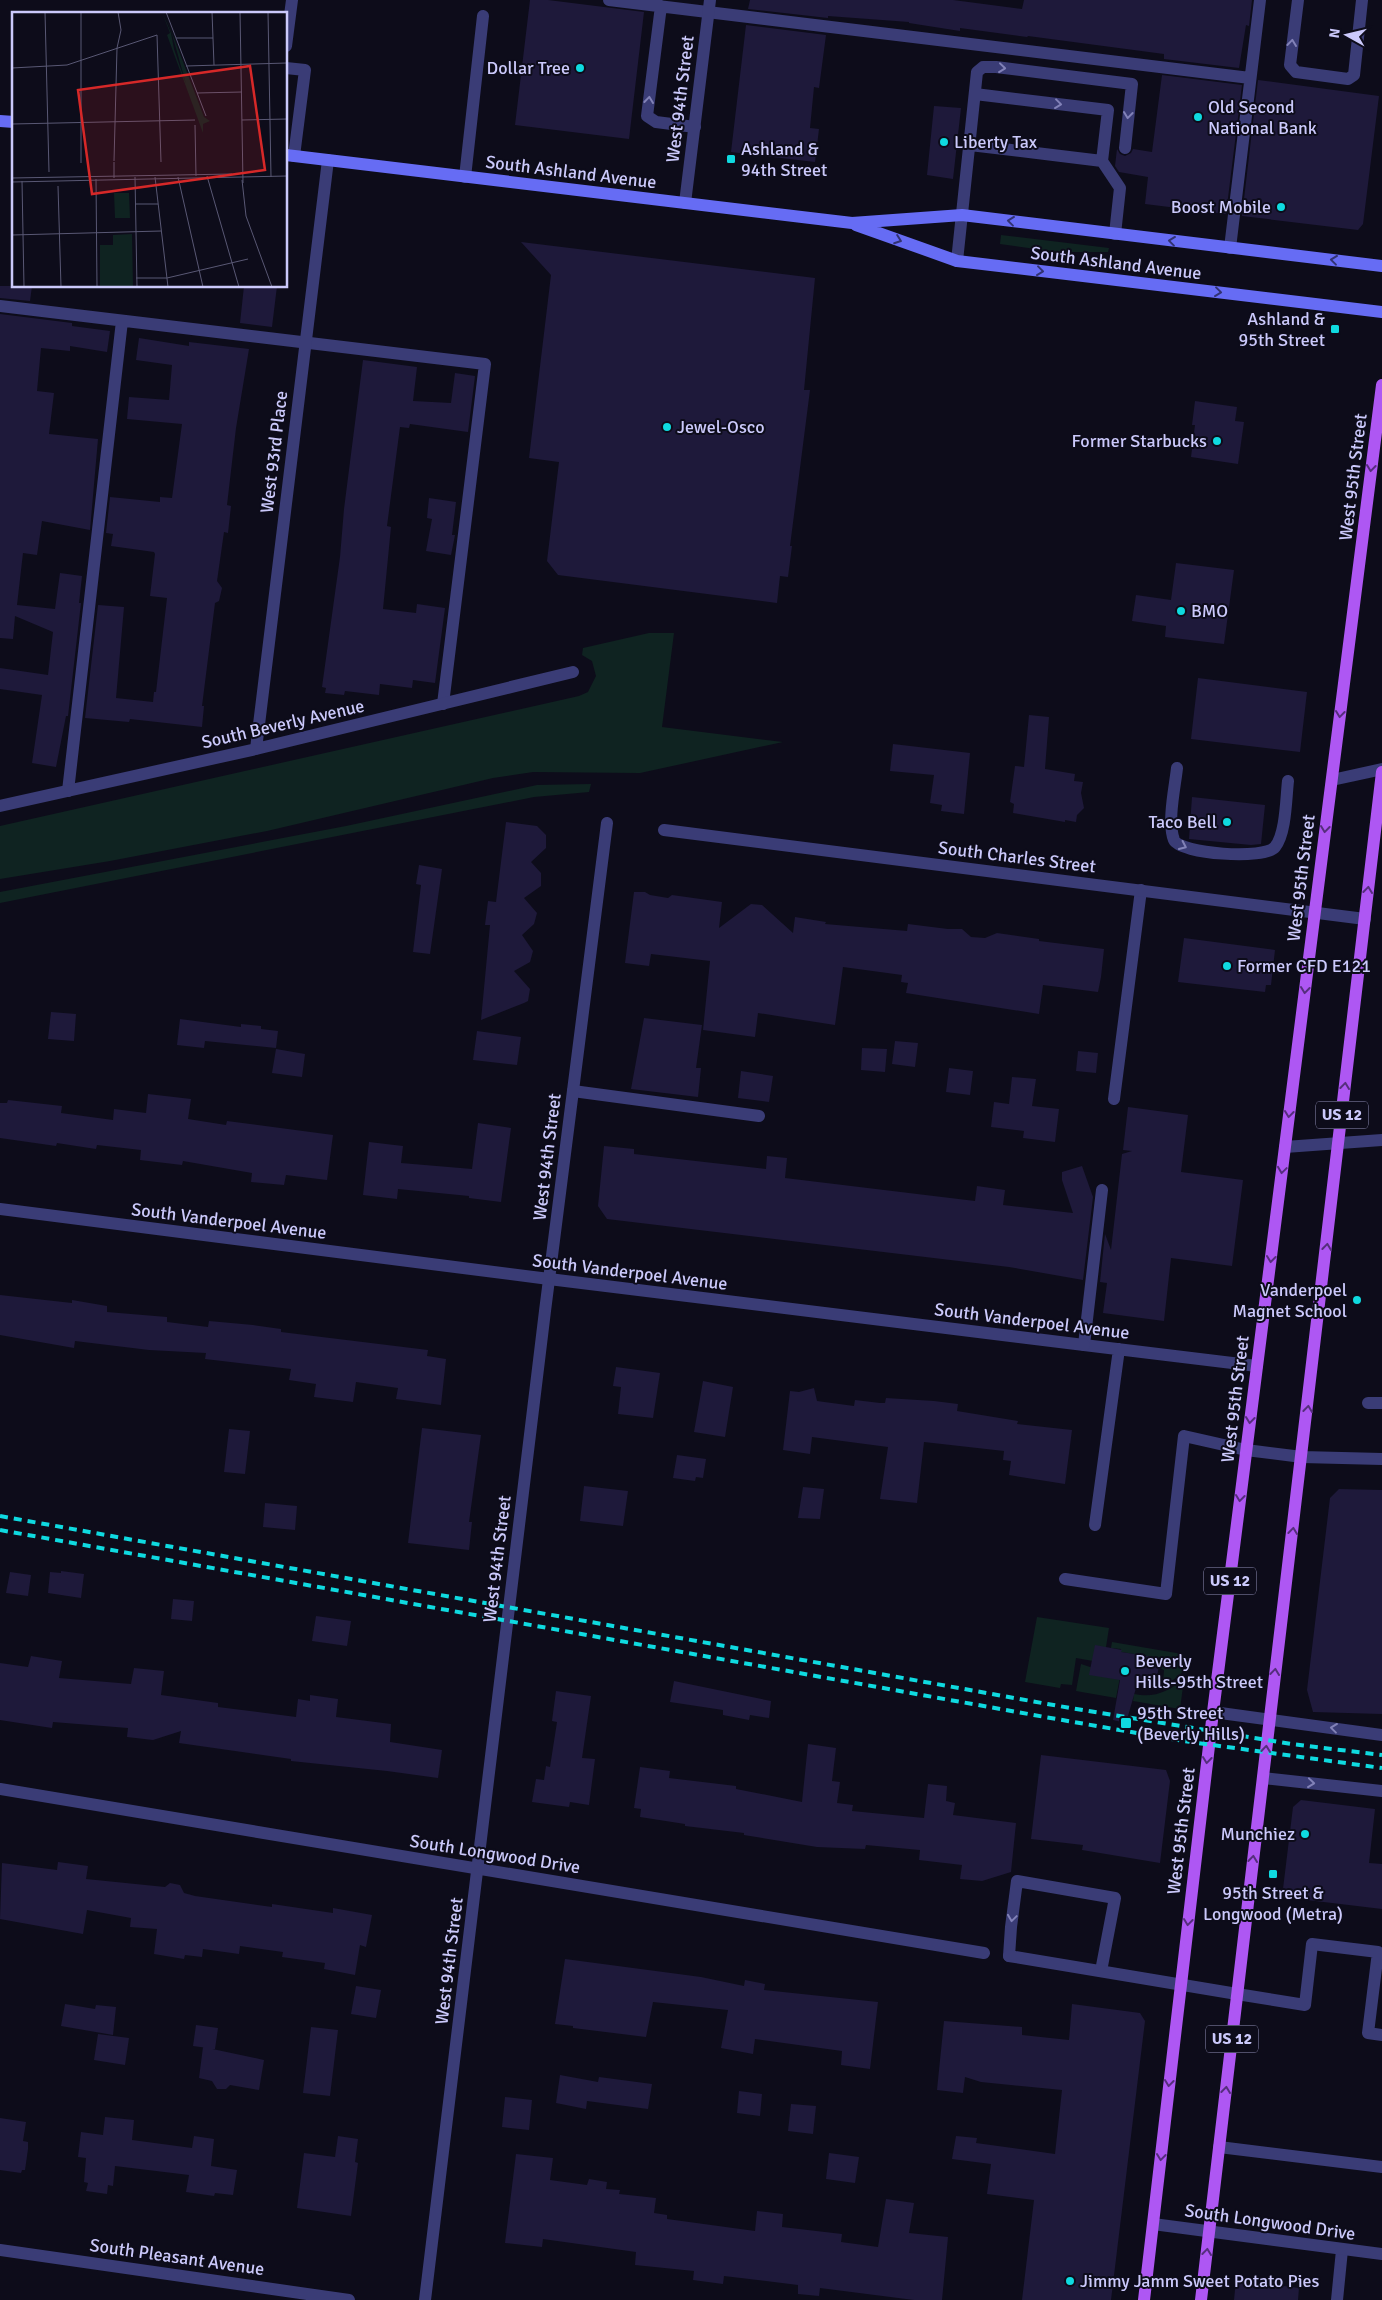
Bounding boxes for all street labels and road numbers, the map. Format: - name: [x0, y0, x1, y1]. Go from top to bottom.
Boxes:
- street label: West 94th Street: [661, 34, 699, 164]
- street label: South Ashland Avenue: [484, 151, 658, 193]
- street label: South Ashland Avenue: [1029, 242, 1203, 284]
- street label: West 93rd Place: [256, 390, 292, 514]
- street label: West 95th Street: [1334, 412, 1372, 542]
- street label: South Beverly Avenue: [200, 695, 366, 753]
- street label: West 95th Street: [1282, 813, 1320, 943]
- street label: South Charles Street: [937, 836, 1097, 878]
- street label: West 94th Street: [528, 1092, 566, 1222]
- road number: US 12: [1316, 1102, 1368, 1128]
- street label: South Vanderpoel Avenue: [130, 1198, 328, 1244]
- street label: South Vanderpoel Avenue: [531, 1249, 729, 1295]
- street label: South Vanderpoel Avenue: [933, 1298, 1131, 1344]
- street label: West 95th Street: [1216, 1334, 1254, 1464]
- street label: West 94th Street: [478, 1494, 516, 1624]
- road number: US 12: [1204, 1568, 1256, 1594]
- street label: West 95th Street: [1162, 1766, 1200, 1896]
- street label: South Longwood Drive: [408, 1830, 582, 1878]
- street label: West 94th Street: [430, 1896, 468, 2026]
- road number: US 12: [1206, 2026, 1258, 2052]
- street label: South Longwood Drive: [1183, 2199, 1357, 2245]
- street label: South Pleasant Avenue: [88, 2234, 266, 2280]

